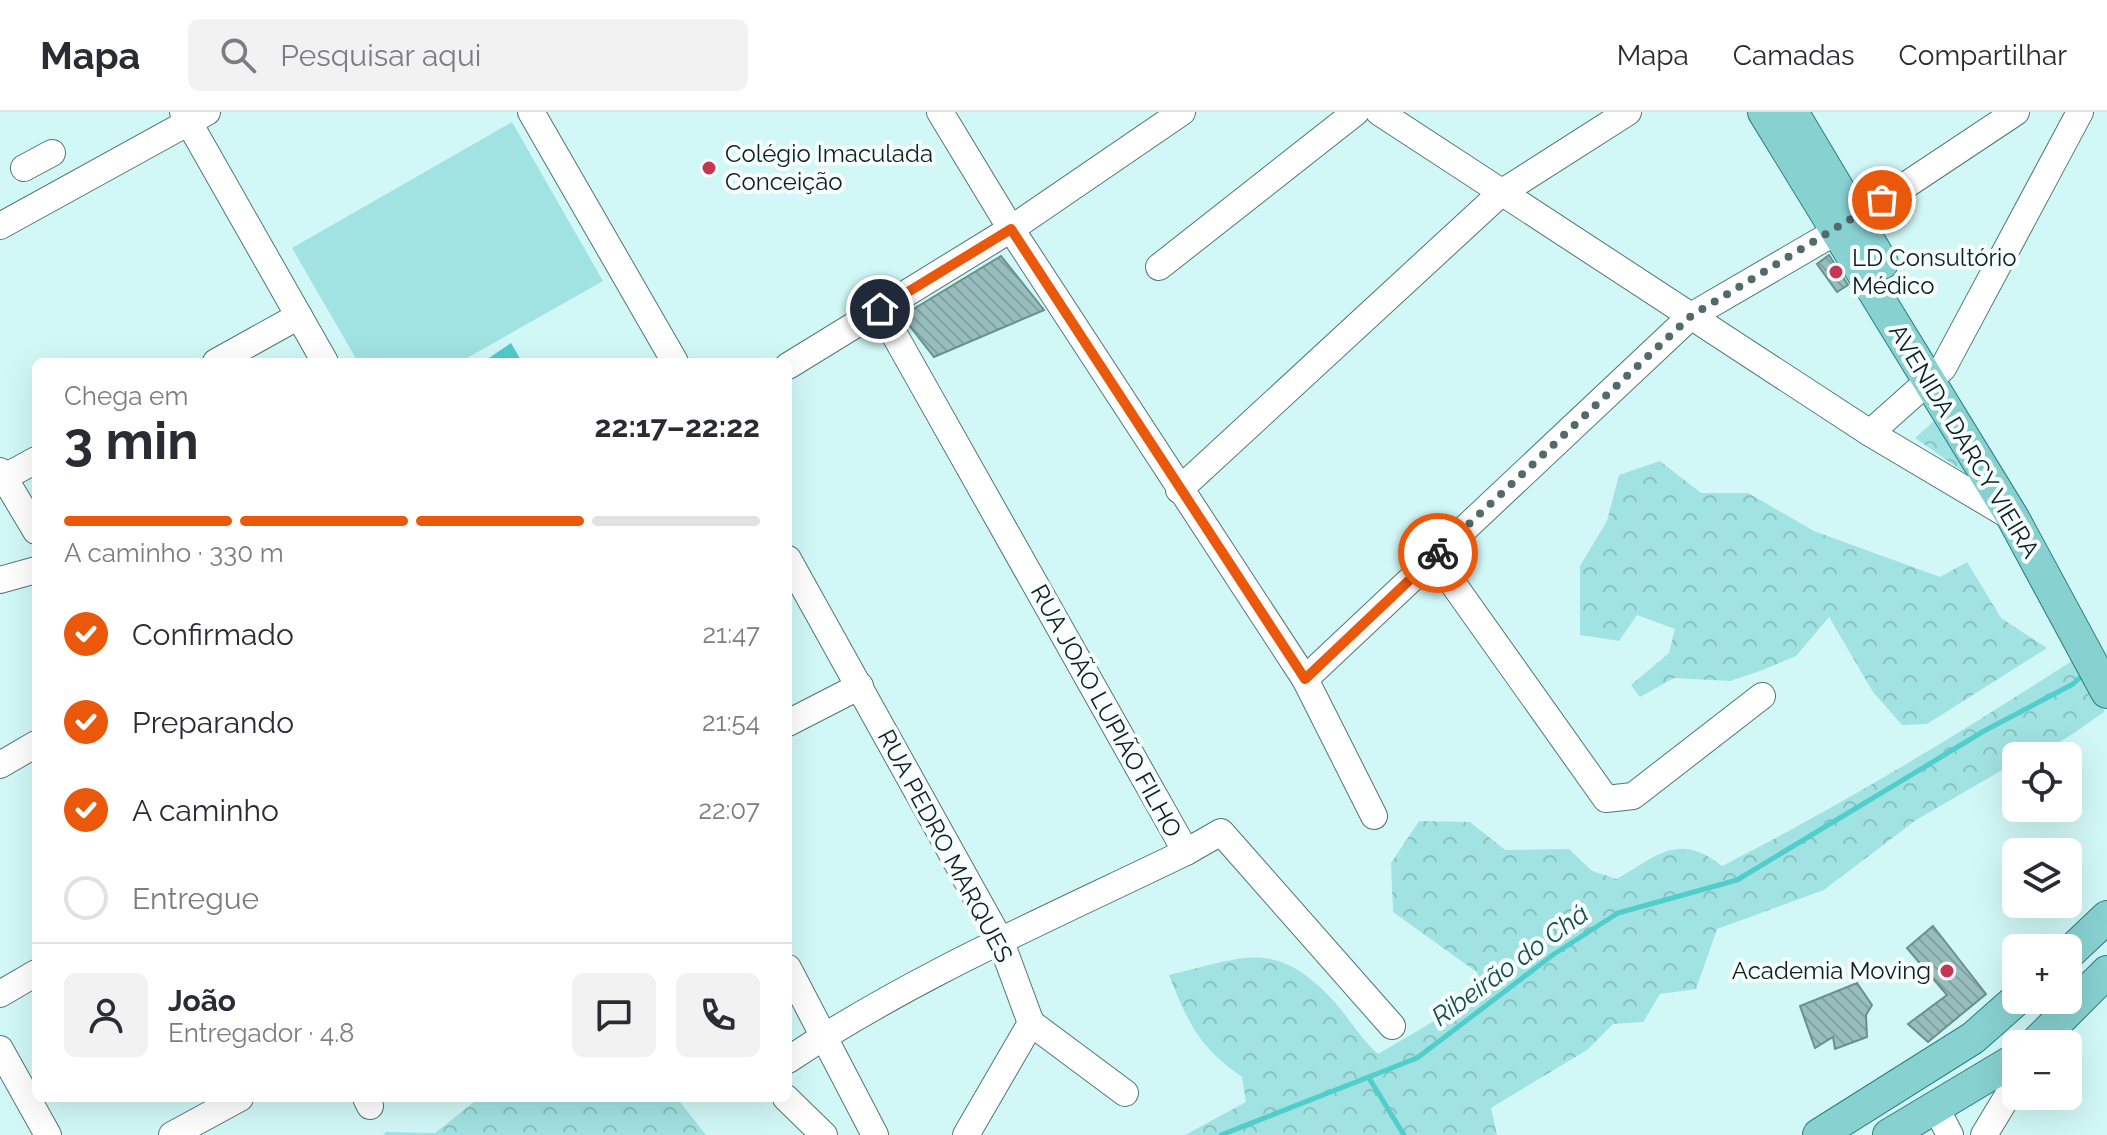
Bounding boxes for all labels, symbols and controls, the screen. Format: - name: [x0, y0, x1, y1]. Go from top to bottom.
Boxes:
- search box: [188, 19, 748, 91]
- text: Mapa: [40, 33, 140, 78]
- icon: search: [216, 33, 260, 77]
- text: Pesquisar aqui: [280, 38, 481, 73]
- text: Mapa: [1617, 39, 1689, 72]
- text: Camadas: [1733, 39, 1855, 72]
- text: Compartilhar: [1899, 39, 2067, 72]
- place label: Colégio Imaculada Conceição: [725, 139, 933, 196]
- marker: Colégio Imaculada Conceição: [700, 159, 718, 177]
- pin: [1848, 166, 1916, 234]
- icon: bag: [1860, 178, 1904, 222]
- place label: LD Consultório Médico: [1852, 243, 2016, 300]
- marker: LD Consultório Médico: [1827, 263, 1845, 281]
- pin: [846, 275, 914, 343]
- icon: home: [858, 287, 902, 331]
- street label: AVENIDA DARCY VIEIRA: [1883, 319, 2046, 563]
- text: Chega em: [64, 381, 188, 411]
- text: 22:17–22:22: [595, 409, 760, 444]
- text: 3 min: [64, 410, 199, 471]
- courier: [1398, 513, 1478, 593]
- icon: bike: [1416, 531, 1460, 575]
- text: A caminho · 330 m: [64, 538, 284, 568]
- street label: RUA JOÃO LUPIÃO FILHO: [1025, 579, 1188, 842]
- icon: check: [64, 612, 108, 656]
- text: Confirmado: [132, 617, 294, 652]
- text: 21:47: [702, 619, 760, 649]
- icon: check: [64, 700, 108, 744]
- text: Preparando: [132, 705, 294, 740]
- text: 21:54: [702, 707, 760, 737]
- street label: RUA PEDRO MARQUES: [872, 724, 1019, 967]
- map controls: [2002, 742, 2082, 1110]
- button: locate: [2002, 742, 2082, 822]
- icon: check: [64, 788, 108, 832]
- text: A caminho: [132, 793, 279, 828]
- text: 22:07: [698, 795, 760, 825]
- button: layers: [2002, 838, 2082, 918]
- text: Entregue: [132, 881, 259, 916]
- water label: Ribeirão do Chá: [1426, 898, 1594, 1032]
- button: +: [2002, 934, 2082, 1014]
- place label: Academia Moving: [1732, 956, 1931, 985]
- marker: Academia Moving: [1938, 962, 1956, 980]
- button: person: [64, 973, 148, 1057]
- button: chat: [572, 973, 656, 1057]
- button: phone: [676, 973, 760, 1057]
- text: João: [168, 983, 236, 1018]
- text: Entregador · 4.8: [168, 1018, 355, 1048]
- button: −: [2002, 1030, 2082, 1110]

